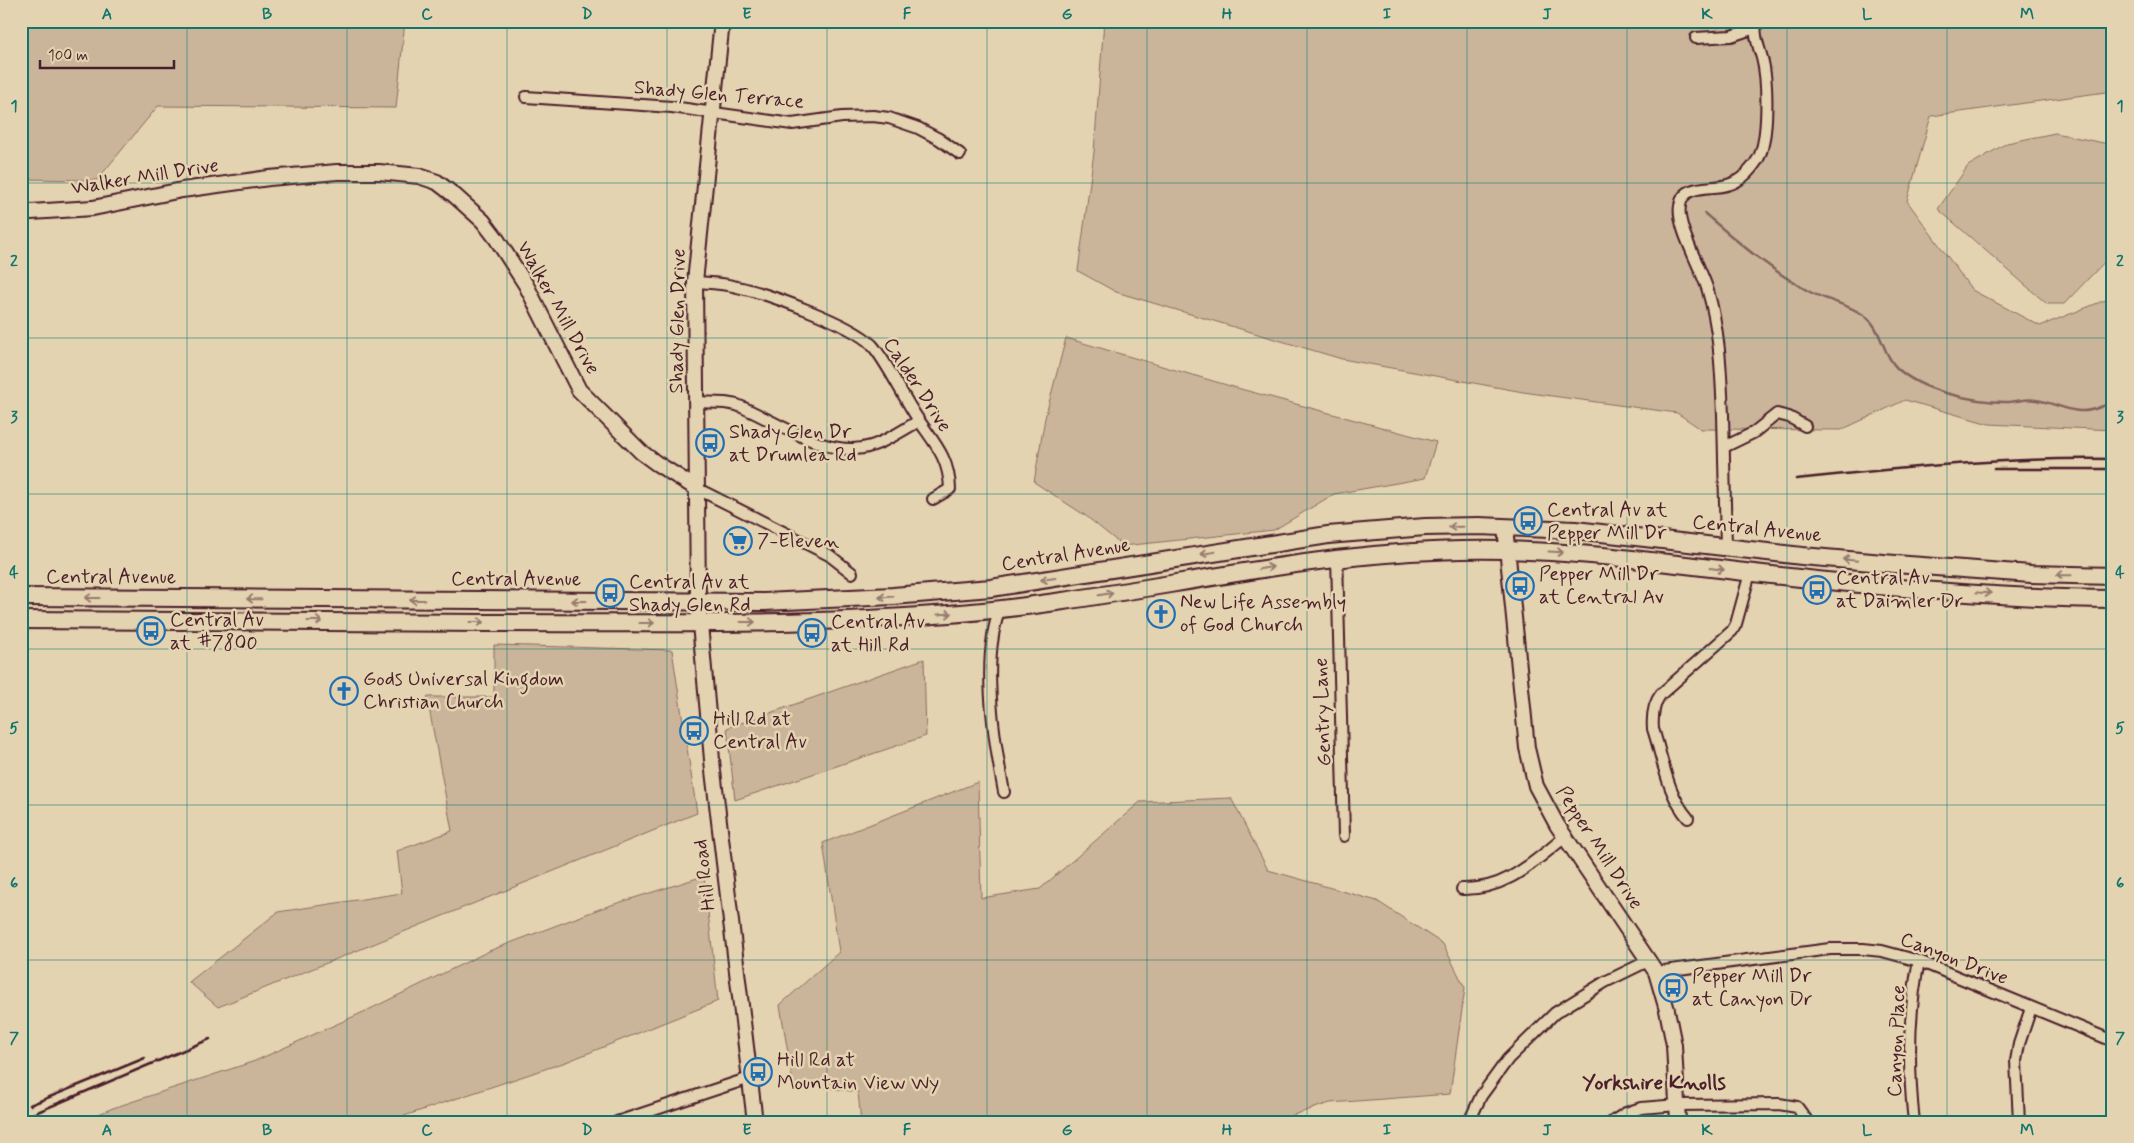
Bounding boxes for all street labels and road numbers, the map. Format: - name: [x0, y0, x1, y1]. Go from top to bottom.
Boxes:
- street label: Shady Glen Terrace: [633, 74, 805, 116]
- street label: Walker Mill Drive: [69, 152, 221, 202]
- street label: Walker Mill Drive: [510, 236, 606, 380]
- street label: Shady Glen Drive: [663, 248, 693, 394]
- street label: Calder Drive: [876, 332, 958, 438]
- street label: Central Avenue: [1691, 509, 1823, 549]
- street label: Central Avenue: [1000, 531, 1132, 579]
- street label: Central Avenue: [46, 564, 176, 591]
- street label: Central Avenue: [451, 566, 581, 593]
- street label: Gentry Lane: [1308, 657, 1338, 767]
- street label: Pepper Mill Drive: [1549, 781, 1649, 915]
- street label: Hill Road: [687, 838, 723, 912]
- street label: Canyon Drive: [1896, 926, 2012, 992]
- street label: Canyon Place: [1882, 985, 1912, 1097]

